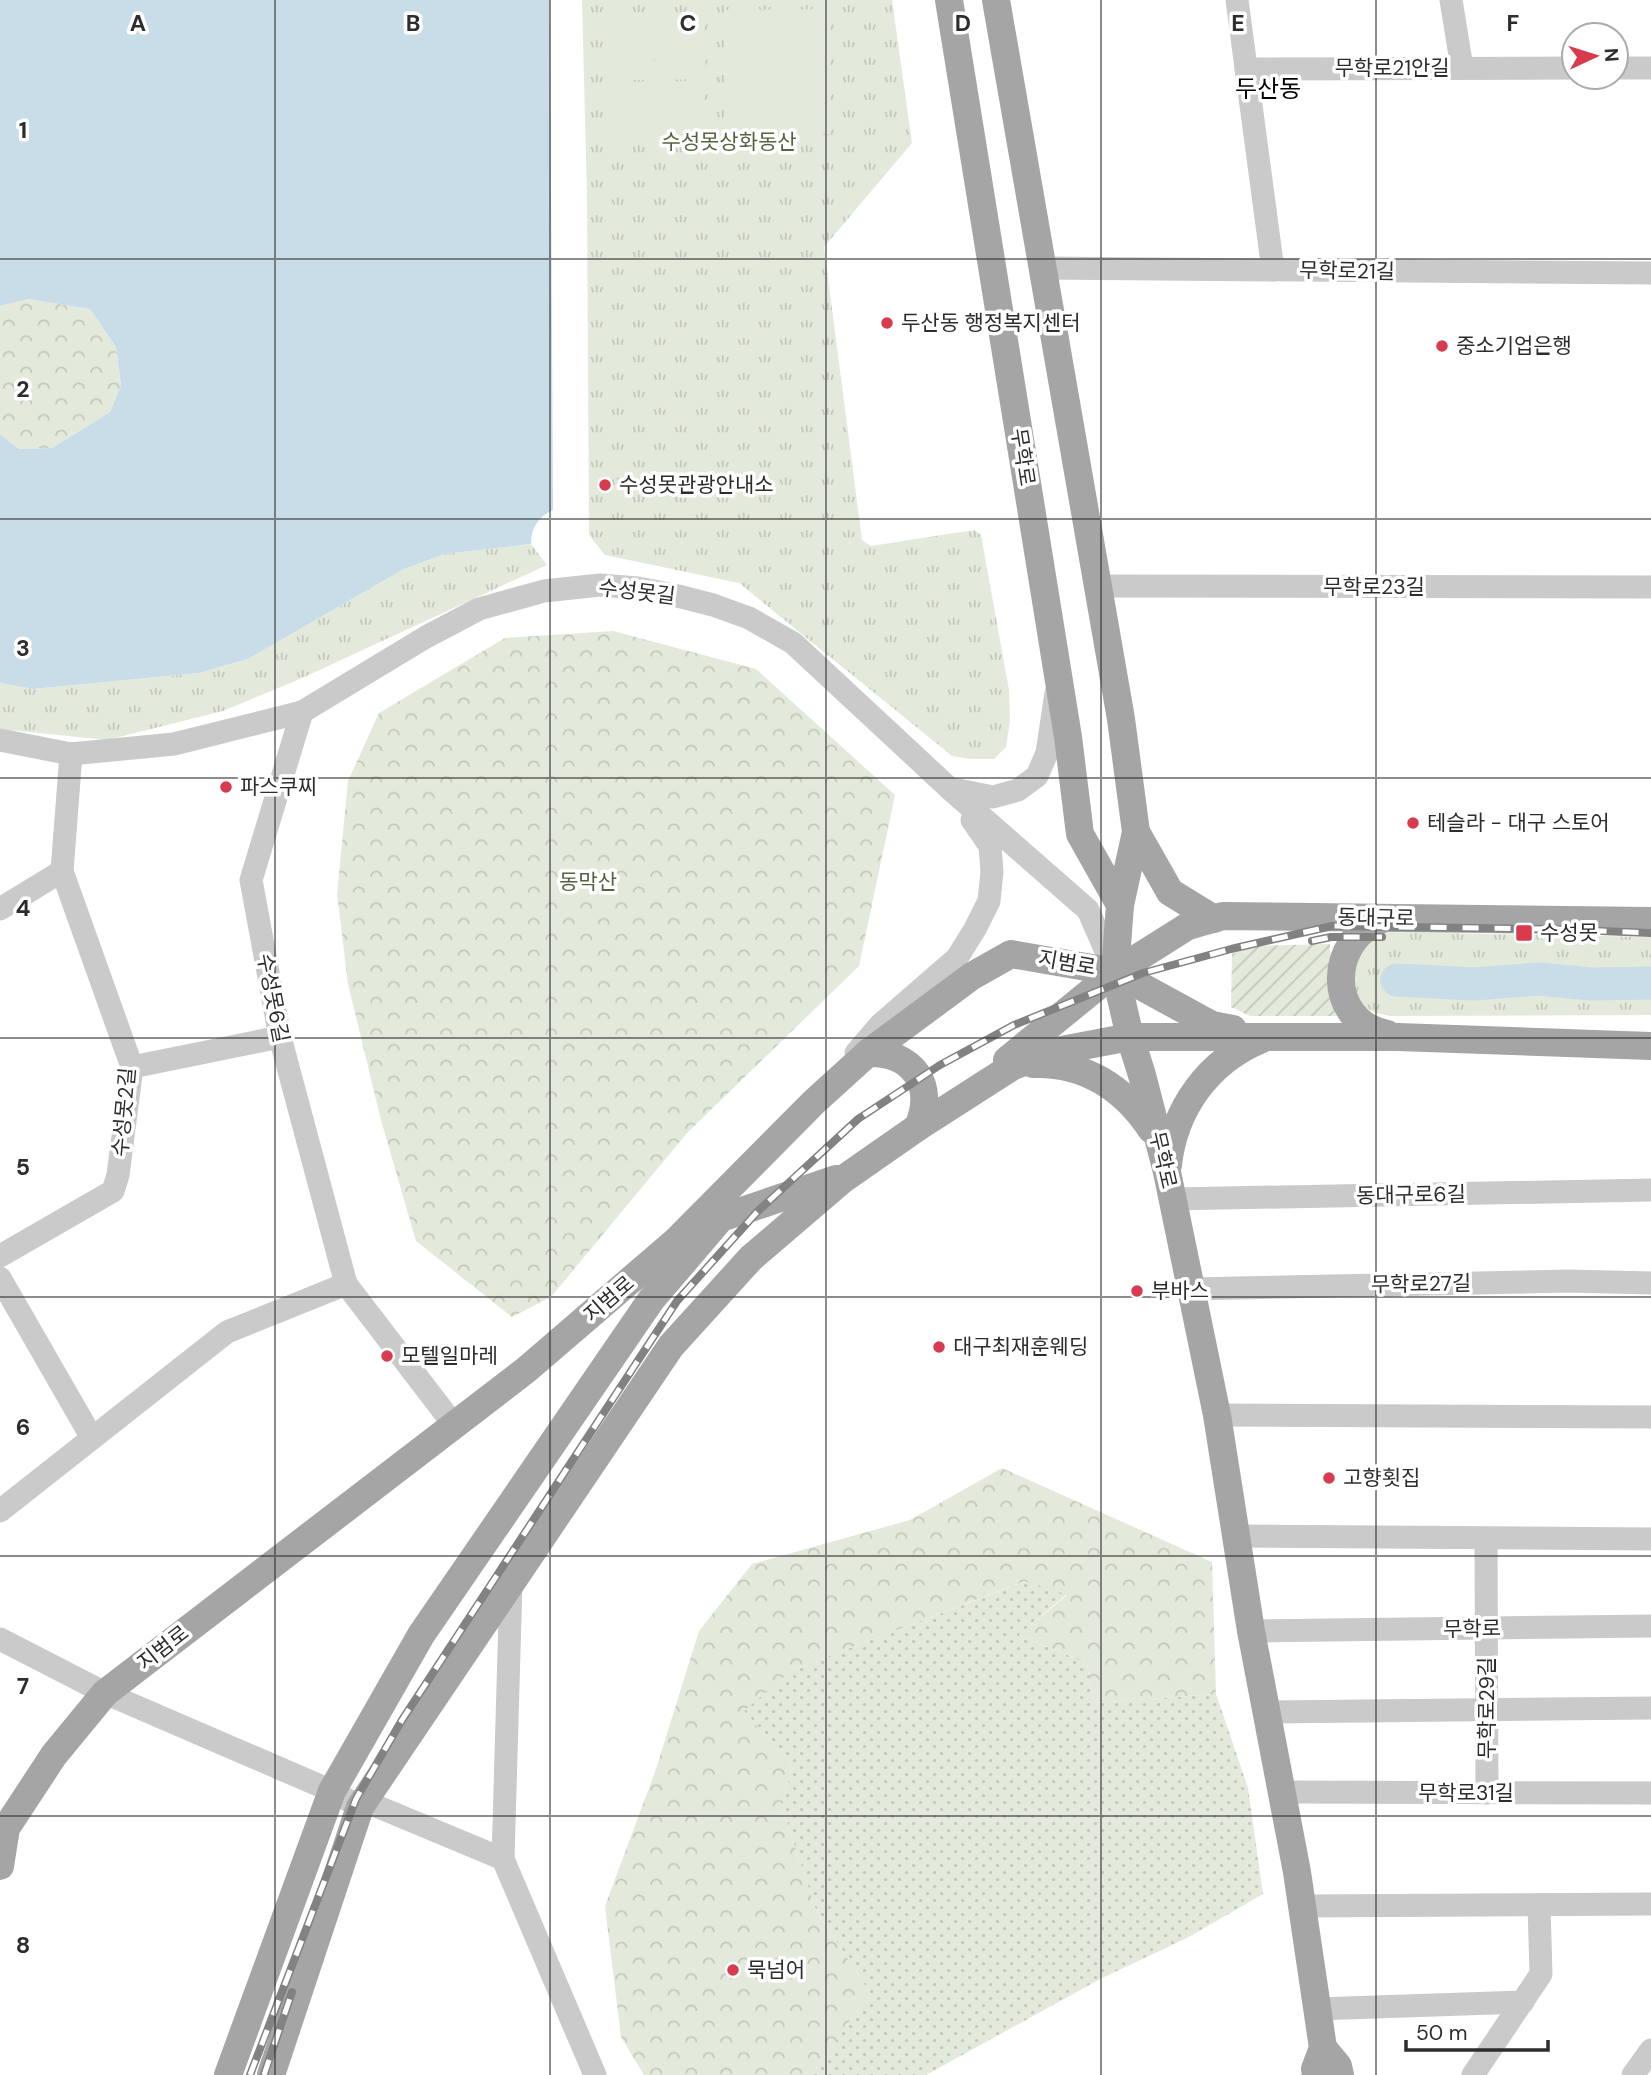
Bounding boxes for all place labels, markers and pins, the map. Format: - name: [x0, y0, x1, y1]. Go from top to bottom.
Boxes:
- place label: 두산동 행정복지센터: [901, 309, 1080, 337]
- marker: 두산동 행정복지센터: [879, 315, 895, 331]
- place label: 중소기업은행: [1456, 332, 1572, 360]
- marker: 중소기업은행: [1434, 338, 1450, 354]
- place label: 수성못관광안내소: [619, 471, 774, 499]
- marker: 수성못관광안내소: [597, 477, 613, 493]
- place label: 파스쿠찌: [240, 773, 317, 801]
- marker: 파스쿠찌: [218, 779, 234, 795]
- place label: 테슬라 - 대구 스토어: [1427, 809, 1610, 837]
- marker: 테슬라 - 대구 스토어: [1405, 815, 1421, 831]
- place label: 수성못: [1540, 919, 1598, 947]
- marker: 수성못: [1514, 923, 1534, 943]
- place label: 부바스: [1151, 1277, 1209, 1305]
- marker: 부바스: [1129, 1283, 1145, 1299]
- place label: 대구최재훈웨딩: [953, 1333, 1088, 1361]
- marker: 대구최재훈웨딩: [931, 1339, 947, 1355]
- place label: 모텔일마레: [401, 1342, 498, 1370]
- marker: 모텔일마레: [379, 1348, 395, 1364]
- place label: 고향횟집: [1343, 1464, 1420, 1492]
- marker: 고향횟집: [1321, 1470, 1337, 1486]
- place label: 묵넘어: [747, 1956, 805, 1984]
- marker: 묵넘어: [725, 1962, 741, 1978]

